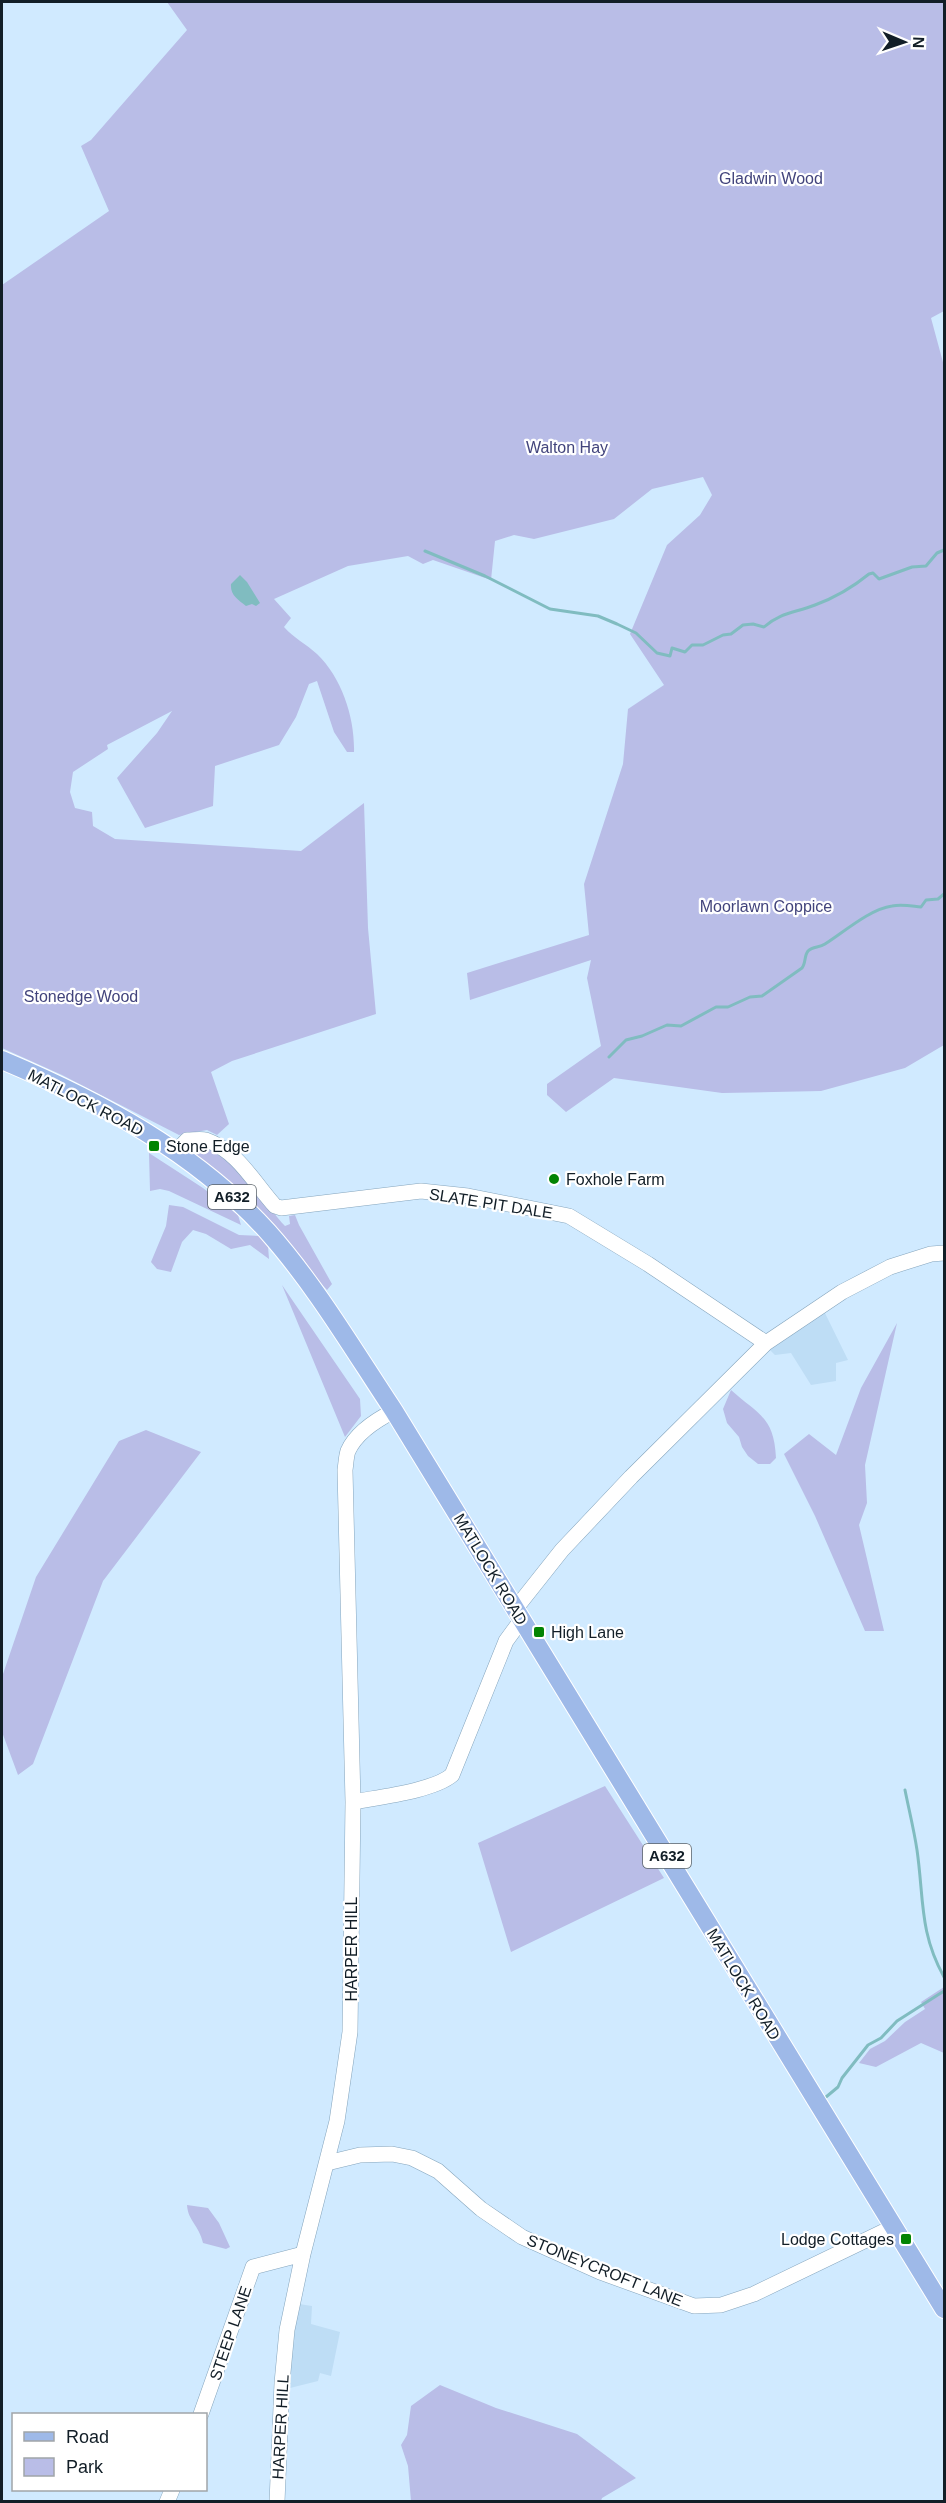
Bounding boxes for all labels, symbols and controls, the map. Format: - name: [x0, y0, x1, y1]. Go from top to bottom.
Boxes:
- north arrow: [874, 12, 934, 72]
- text: N: [910, 36, 927, 49]
- park label: Gladwin Wood: [719, 170, 823, 187]
- park label: Walton Hay: [526, 439, 608, 456]
- park label: Moorlawn Coppice: [700, 898, 832, 915]
- park label: Stonedge Wood: [24, 988, 138, 1005]
- street label: MATLOCK ROAD: [25, 1066, 146, 1139]
- place label: Stone Edge: [166, 1138, 250, 1155]
- marker: Stone Edge: [147, 1139, 161, 1153]
- place label: Foxhole Farm: [566, 1171, 665, 1188]
- marker: Foxhole Farm: [547, 1172, 561, 1186]
- road number: A632: [208, 1185, 256, 1209]
- street label: SLATE PIT DALE: [428, 1185, 554, 1222]
- street label: MATLOCK ROAD: [451, 1511, 531, 1628]
- place label: High Lane: [551, 1624, 624, 1641]
- marker: High Lane: [532, 1625, 546, 1639]
- road number: A632: [643, 1844, 691, 1868]
- street label: HARPER HILL: [343, 1896, 360, 2001]
- street label: MATLOCK ROAD: [704, 1926, 784, 2043]
- street label: STONEYCROFT LANE: [524, 2231, 685, 2310]
- place label: Lodge Cottages: [781, 2231, 894, 2248]
- marker: Lodge Cottages: [899, 2232, 913, 2246]
- street label: STEEP LANE: [206, 2284, 255, 2382]
- street label: HARPER HILL: [269, 2374, 292, 2480]
- legend: [12, 2413, 207, 2491]
- text: Road: [66, 2427, 109, 2447]
- text: Park: [66, 2457, 104, 2477]

